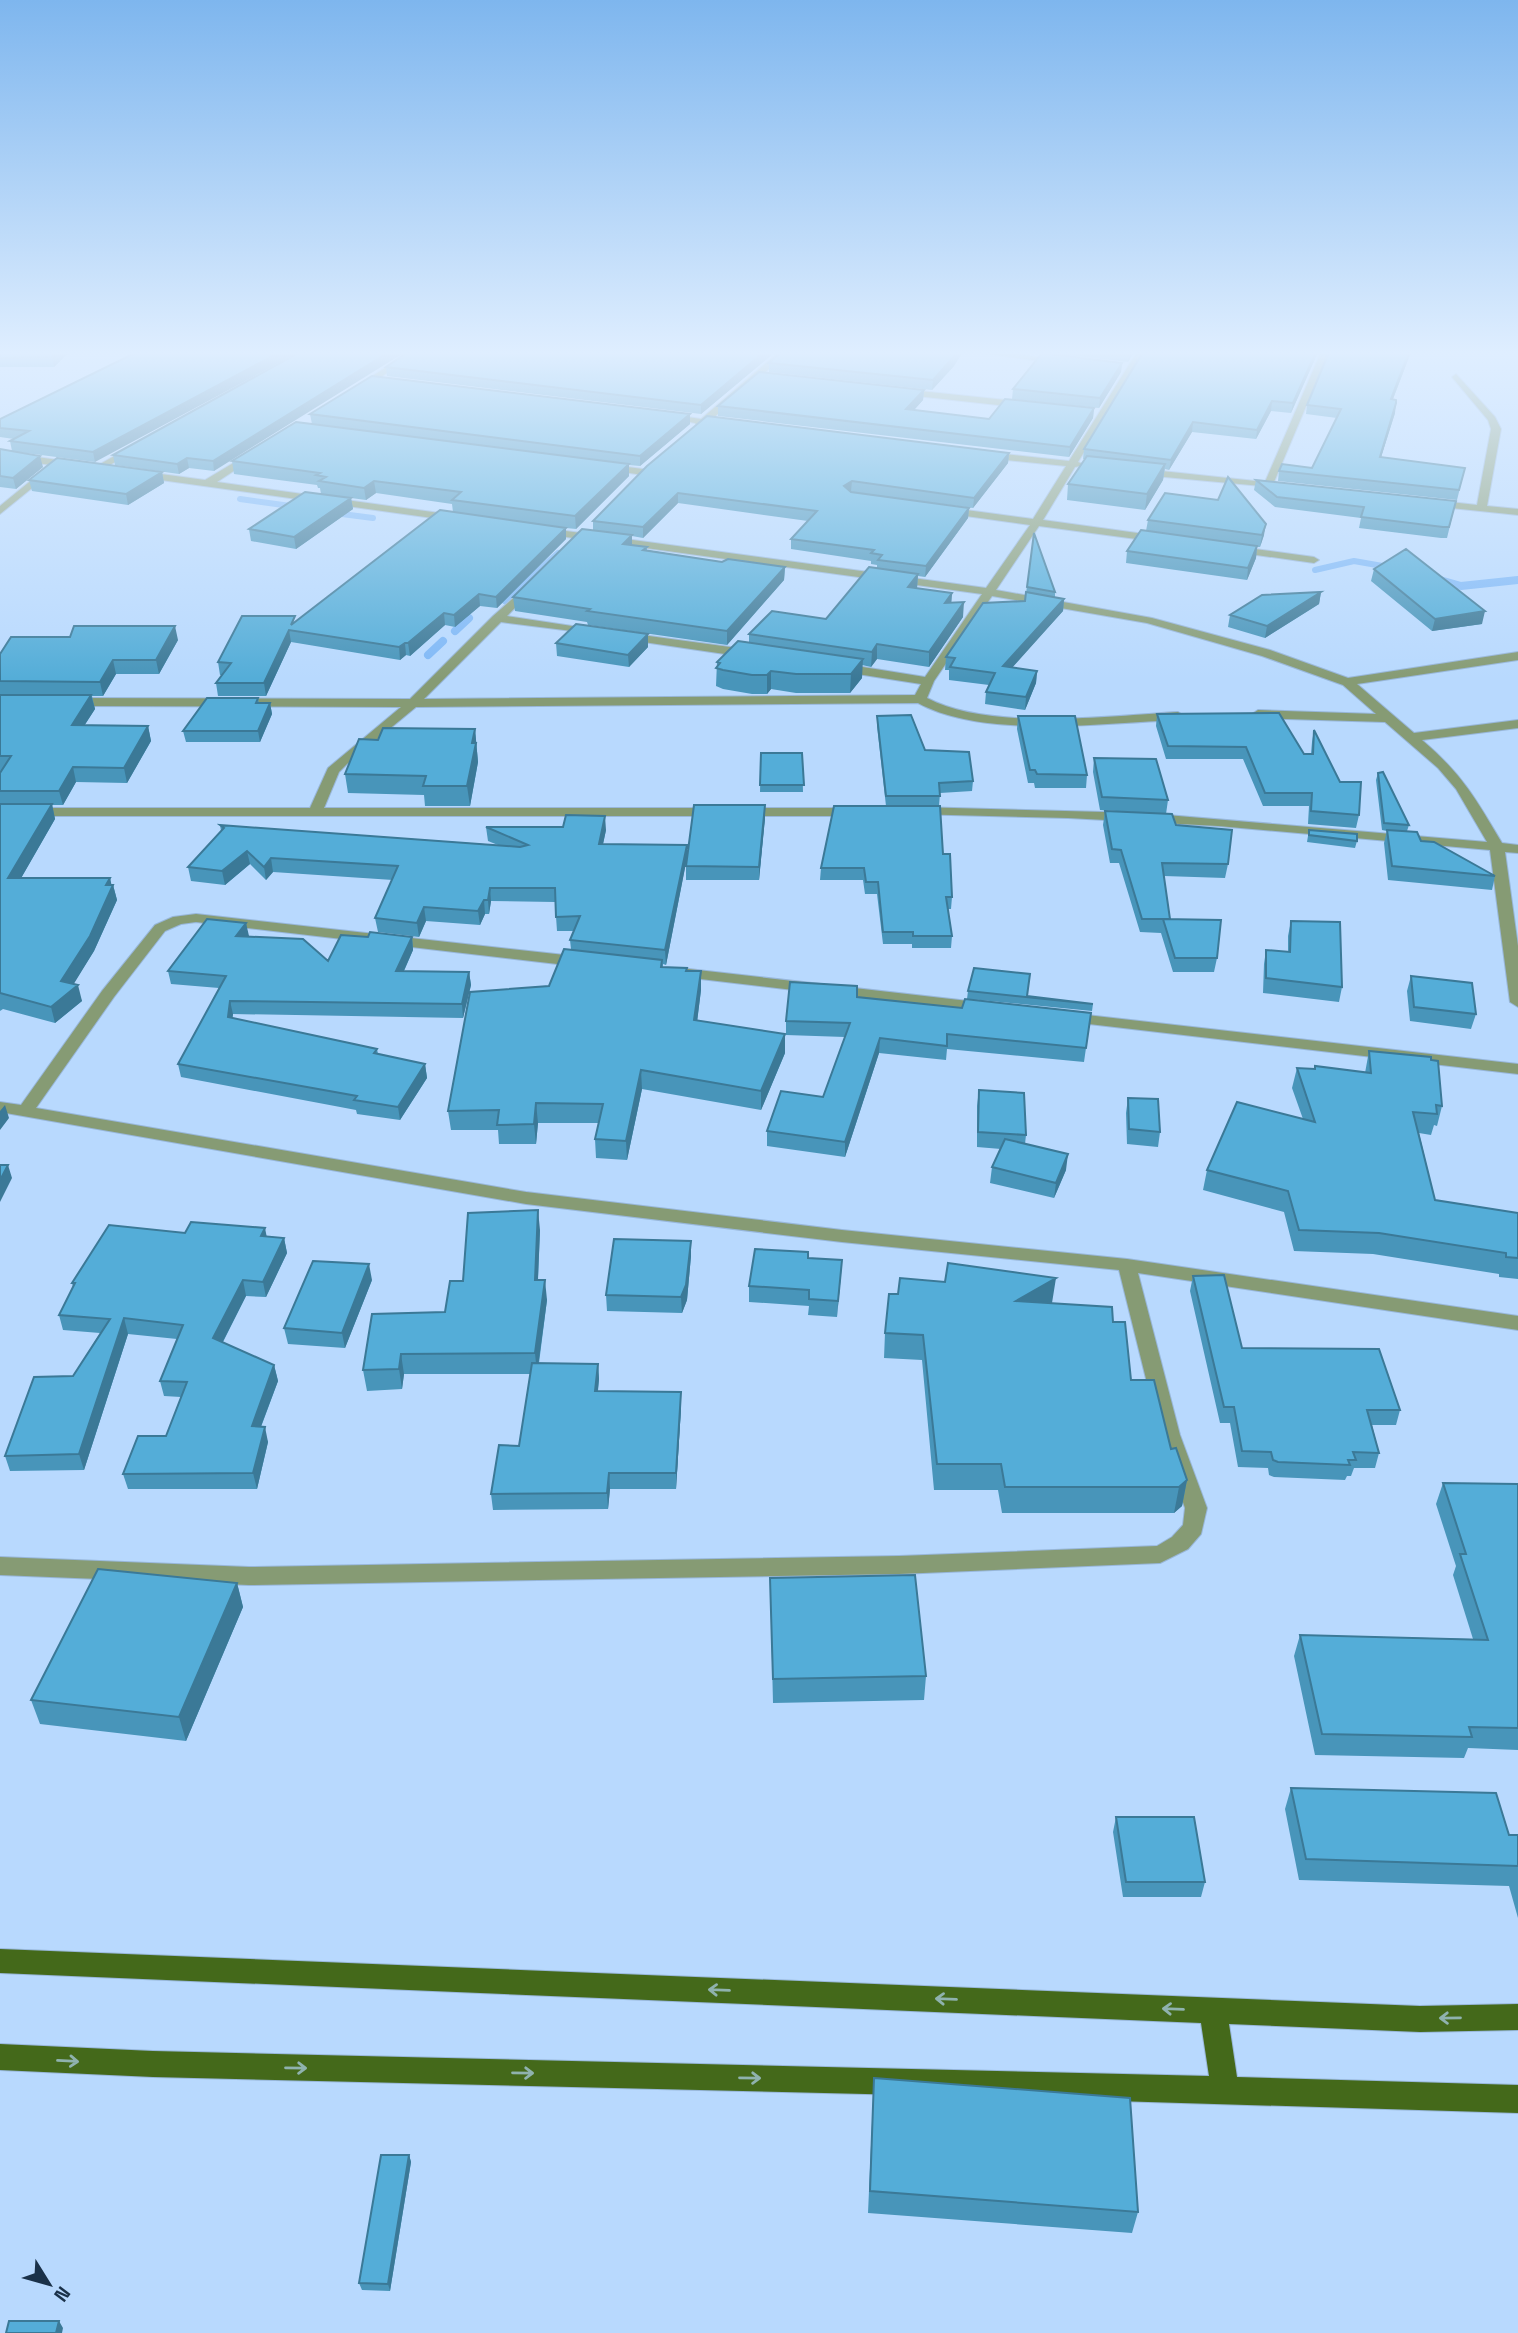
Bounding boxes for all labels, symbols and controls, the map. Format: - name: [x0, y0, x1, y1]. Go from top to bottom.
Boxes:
- one-way arrow: [708, 1983, 731, 1996]
- one-way arrow: [935, 1993, 958, 2006]
- one-way arrow: [1162, 2002, 1185, 2015]
- one-way arrow: [1439, 2012, 1462, 2025]
- one-way arrow: [56, 2054, 79, 2067]
- one-way arrow: [284, 2061, 307, 2074]
- one-way arrow: [511, 2066, 534, 2079]
- one-way arrow: [739, 2071, 762, 2084]
- north arrow: [14, 2249, 84, 2319]
- text: N: [48, 2281, 76, 2307]

